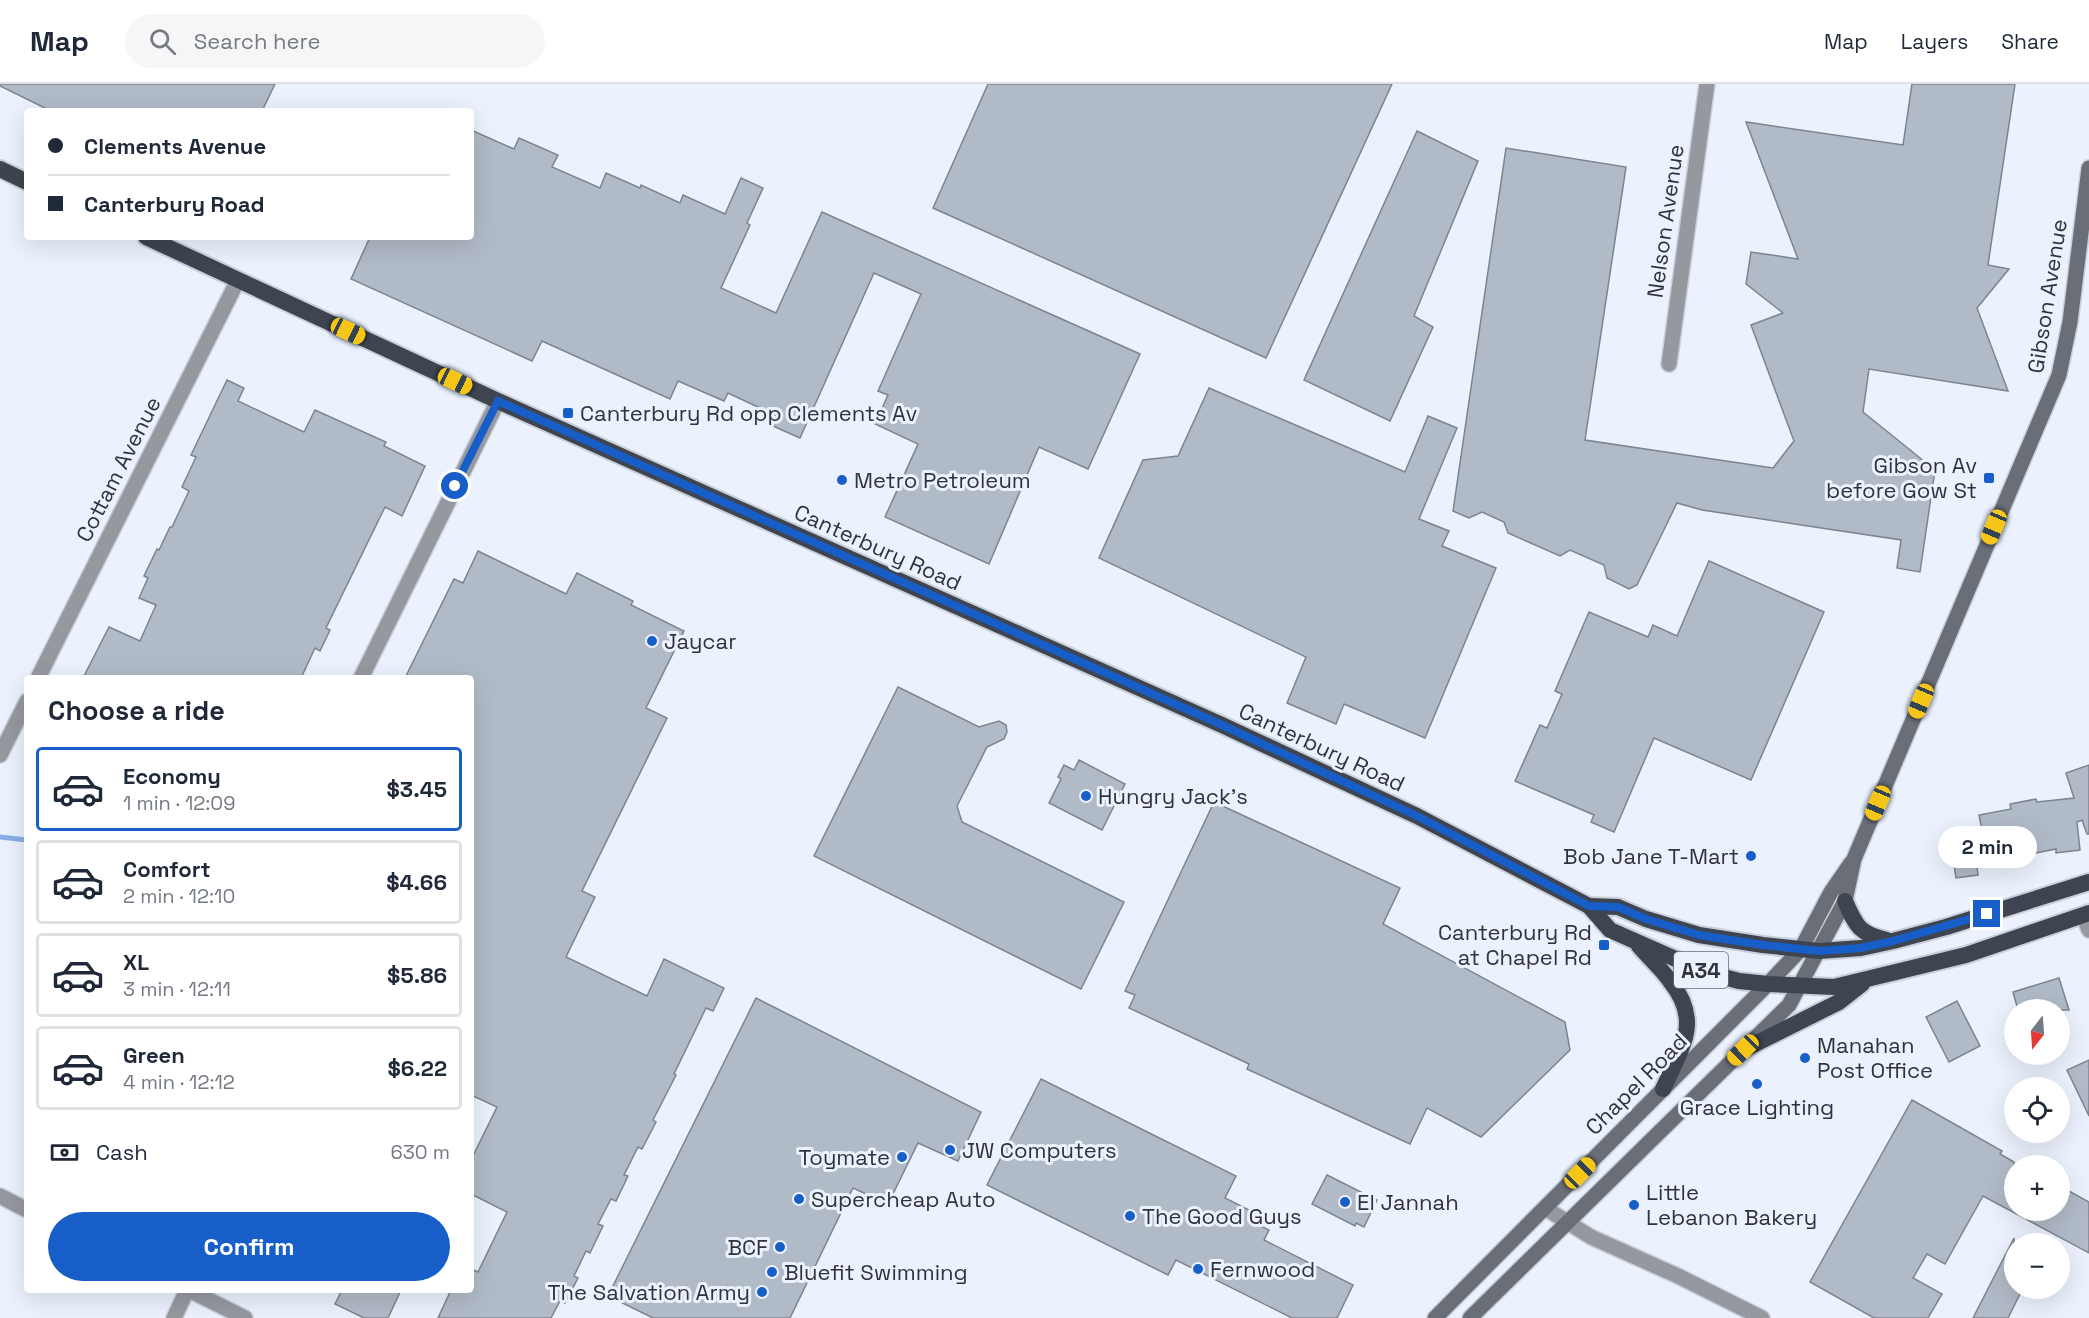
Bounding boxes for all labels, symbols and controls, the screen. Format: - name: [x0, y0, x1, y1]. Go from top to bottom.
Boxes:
- search box: [125, 14, 545, 68]
- text: Map: [30, 23, 89, 59]
- icon: search: [146, 25, 179, 58]
- text: Search here: [194, 27, 321, 55]
- text: Map: [1824, 28, 1868, 55]
- text: Layers: [1901, 28, 1968, 55]
- text: Share: [2001, 28, 2059, 55]
- text: Clements Avenue: [84, 132, 266, 160]
- street label: Nelson Avenue: [1640, 142, 1690, 300]
- text: Canterbury Road: [84, 190, 265, 218]
- street label: Gibson Avenue: [2021, 217, 2073, 375]
- car: [328, 315, 368, 347]
- car: [435, 365, 475, 397]
- street label: Cottam Avenue: [69, 392, 167, 546]
- place label: Canterbury Rd opp Clements Av: [580, 399, 918, 427]
- marker: Canterbury Rd opp Clements Av: [561, 406, 575, 420]
- place label: Gibson Av before Gow St: [1826, 451, 1977, 504]
- place label: Metro Petroleum: [854, 466, 1031, 494]
- marker: Gibson Av before Gow St: [1982, 471, 1996, 485]
- route start: [441, 472, 468, 499]
- marker: Metro Petroleum: [835, 473, 849, 487]
- street label: Canterbury Road: [790, 498, 966, 596]
- car: [1979, 507, 2009, 547]
- place label: Jaycar: [664, 627, 736, 655]
- marker: Jaycar: [645, 634, 659, 648]
- car: [1906, 681, 1936, 721]
- text: Choose a ride: [48, 693, 225, 728]
- street label: Canterbury Road: [1234, 696, 1410, 798]
- icon: car: [51, 762, 105, 816]
- text: Economy: [123, 762, 221, 790]
- text: $3.45: [387, 775, 447, 803]
- place label: Hungry Jack's: [1098, 782, 1248, 810]
- car: [1863, 783, 1893, 823]
- marker: Hungry Jack's: [1079, 789, 1093, 803]
- text: 1 min · 12:09: [123, 790, 235, 816]
- callout: 2 min: [1938, 827, 2036, 869]
- text: 2 min: [1962, 834, 2013, 860]
- place label: Bob Jane T-Mart: [1563, 842, 1739, 870]
- marker: Bob Jane T-Mart: [1744, 849, 1758, 863]
- icon: car: [51, 855, 105, 909]
- text: Comfort: [123, 855, 211, 883]
- text: $4.66: [386, 868, 447, 896]
- text: 2 min · 12:10: [123, 883, 235, 909]
- route end: [1973, 900, 2000, 927]
- place label: Canterbury Rd at Chapel Rd: [1438, 918, 1592, 971]
- marker: Canterbury Rd at Chapel Rd: [1597, 938, 1611, 952]
- icon: car: [51, 948, 105, 1002]
- text: XL: [123, 948, 149, 976]
- road number: A34: [1674, 952, 1728, 988]
- text: $5.86: [387, 961, 447, 989]
- text: 3 min · 12:11: [123, 976, 231, 1002]
- north arrow: [2004, 999, 2070, 1065]
- map controls: [2004, 999, 2070, 1299]
- street label: Chapel Road: [1579, 1027, 1693, 1141]
- car: [1724, 1031, 1762, 1069]
- place label: Manahan Post Office: [1817, 1031, 1933, 1084]
- icon: car: [51, 1041, 105, 1095]
- text: Green: [123, 1041, 185, 1069]
- marker: Manahan Post Office: [1798, 1051, 1812, 1065]
- text: $6.22: [387, 1054, 447, 1082]
- text: 4 min · 12:12: [123, 1069, 235, 1095]
- marker: Grace Lighting: [1750, 1077, 1764, 1091]
- button: locate: [2004, 1077, 2070, 1143]
- place label: Grace Lighting: [1680, 1093, 1834, 1121]
- icon: cash: [48, 1136, 81, 1169]
- place label: JW Computers: [962, 1136, 1117, 1164]
- text: Cash: [96, 1138, 148, 1166]
- text: 630 m: [391, 1139, 450, 1165]
- place label: Toymate: [799, 1143, 890, 1171]
- marker: JW Computers: [943, 1143, 957, 1157]
- marker: Toymate: [895, 1150, 909, 1164]
- car: [1561, 1154, 1599, 1192]
- button: +: [2004, 1155, 2070, 1221]
- place label: Little Lebanon Bakery: [1646, 1178, 1817, 1231]
- place label: Supercheap Auto: [811, 1185, 996, 1213]
- place label: El Jannah: [1357, 1188, 1459, 1216]
- marker: Supercheap Auto: [792, 1192, 806, 1206]
- marker: El Jannah: [1338, 1195, 1352, 1209]
- marker: Little Lebanon Bakery: [1627, 1198, 1641, 1212]
- place label: The Good Guys: [1142, 1202, 1302, 1230]
- marker: The Good Guys: [1123, 1209, 1137, 1223]
- button: Confirm: [48, 1212, 450, 1281]
- place label: BCF: [727, 1233, 768, 1261]
- button: −: [2004, 1233, 2070, 1299]
- marker: BCF: [773, 1240, 787, 1254]
- place label: Fernwood: [1210, 1255, 1315, 1283]
- place label: Bluefit Swimming: [784, 1258, 968, 1286]
- marker: Fernwood: [1191, 1262, 1205, 1276]
- marker: Bluefit Swimming: [765, 1265, 779, 1279]
- place label: The Salvation Army: [548, 1278, 750, 1306]
- marker: The Salvation Army: [755, 1285, 769, 1299]

